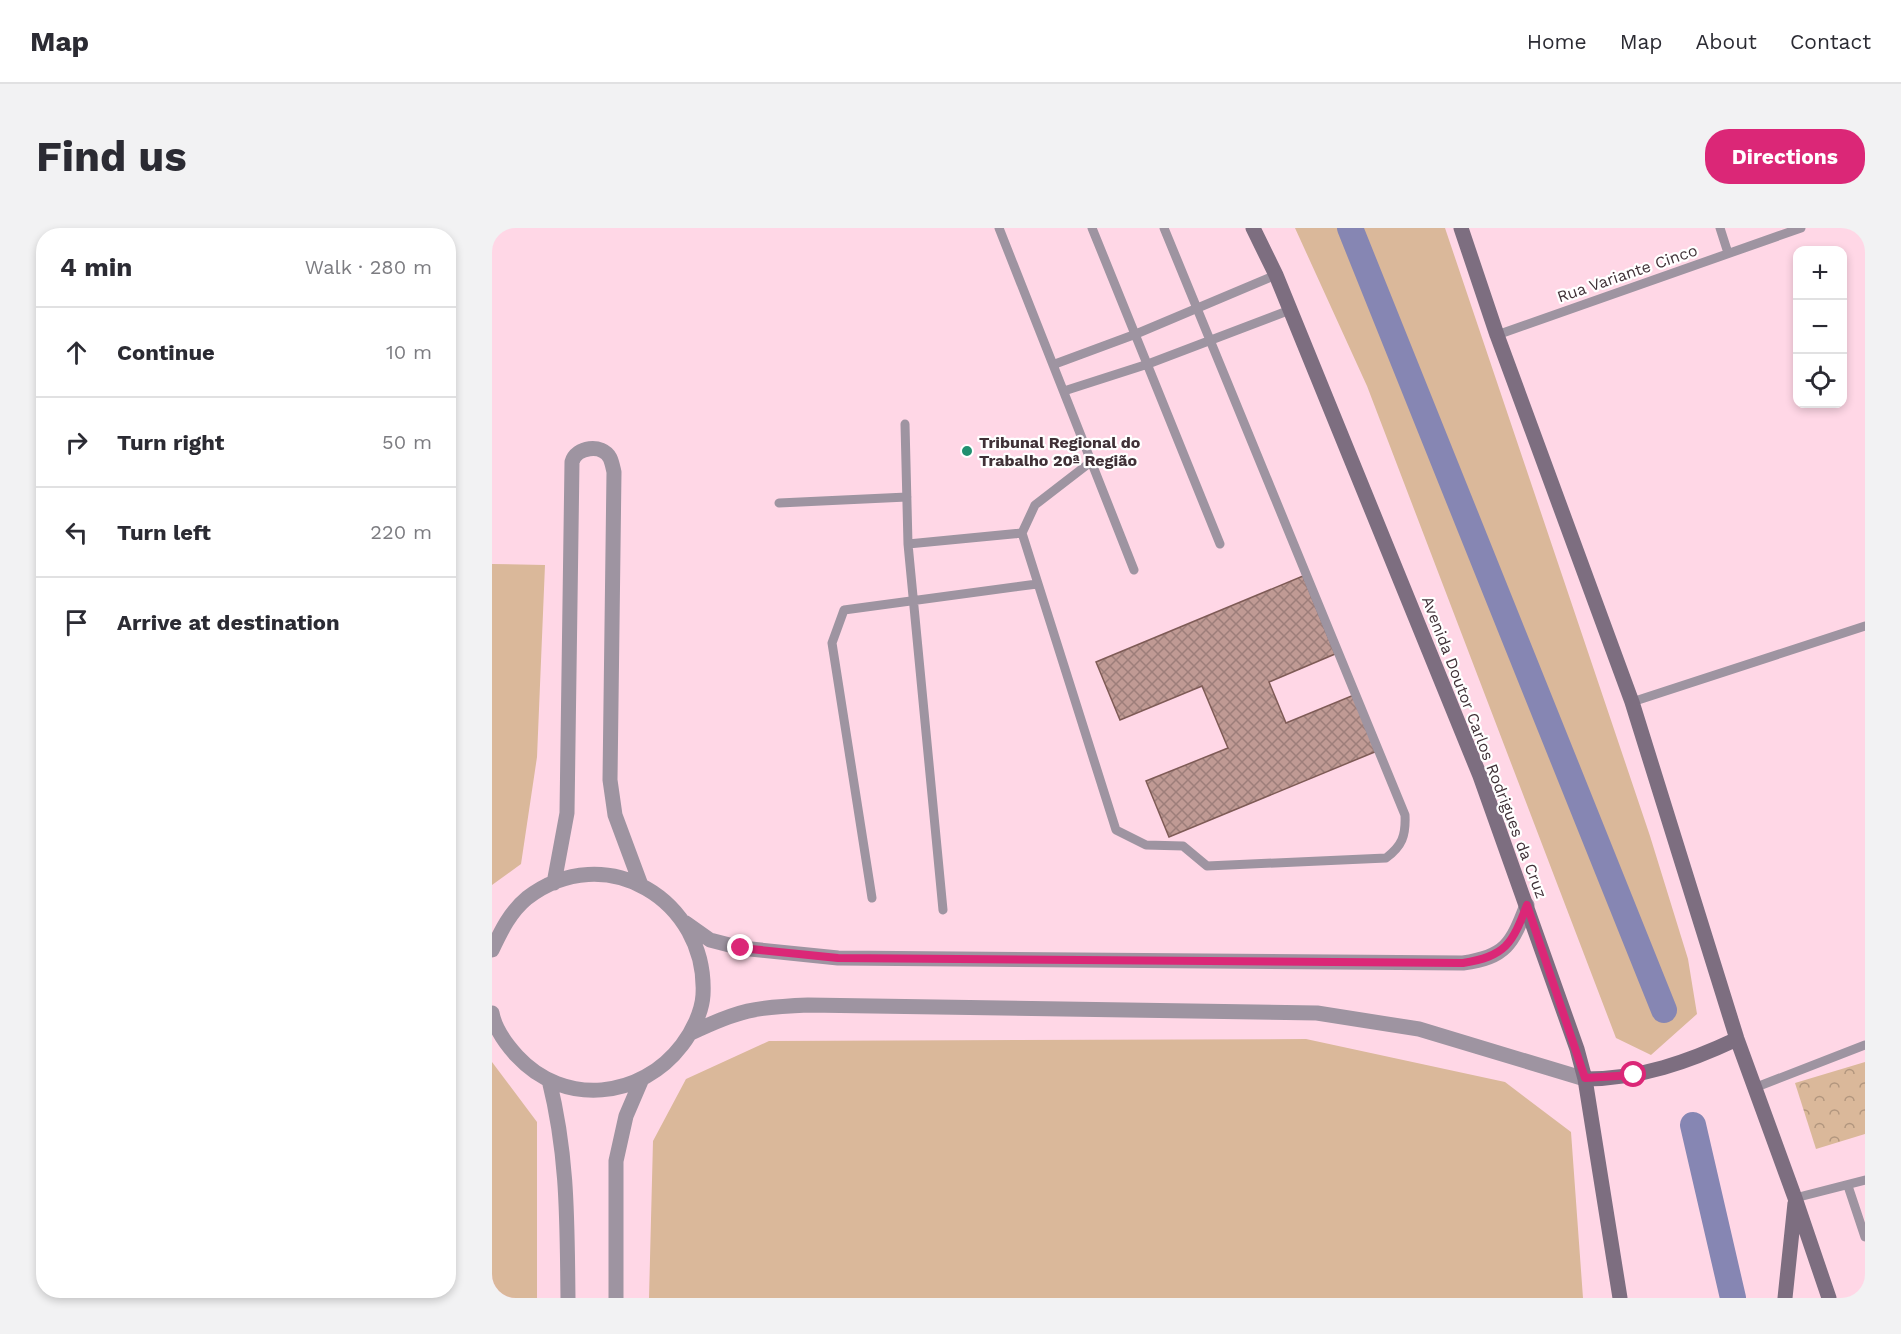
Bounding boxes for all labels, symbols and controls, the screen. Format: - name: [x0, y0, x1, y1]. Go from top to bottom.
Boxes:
- text: Map: [30, 25, 89, 58]
- text: Home: [1527, 29, 1587, 54]
- text: Map: [1620, 29, 1663, 54]
- text: About: [1696, 29, 1757, 54]
- text: Contact: [1790, 29, 1871, 54]
- button: Directions: [1705, 129, 1865, 184]
- text: Find us: [36, 132, 187, 181]
- street label: Rua Variante Cinco: [1555, 241, 1700, 306]
- map controls: [1793, 246, 1847, 408]
- button: +: [1793, 246, 1847, 300]
- text: 4 min: [60, 252, 132, 282]
- text: Walk · 280 m: [305, 255, 432, 279]
- button: −: [1793, 300, 1847, 354]
- icon: ahead: [60, 336, 93, 369]
- text: Continue: [117, 340, 215, 365]
- text: 10 m: [386, 340, 432, 364]
- button: locate: [1793, 354, 1847, 408]
- icon: right: [60, 426, 93, 459]
- text: Turn right: [117, 430, 224, 455]
- text: 50 m: [382, 430, 432, 454]
- place label: Tribunal Regional do Trabalho 20ª Região: [979, 433, 1141, 470]
- marker: Tribunal Regional do Trabalho 20ª Região: [960, 444, 974, 458]
- icon: left: [60, 516, 93, 549]
- text: Turn left: [117, 520, 211, 545]
- text: 220 m: [370, 520, 432, 544]
- street label: Avenida Doutor Carlos Rodrigues da Cruz: [1418, 593, 1551, 901]
- icon: arrive: [60, 606, 93, 639]
- text: Arrive at destination: [117, 610, 340, 635]
- route end: [727, 934, 753, 960]
- route start: [1620, 1061, 1646, 1087]

